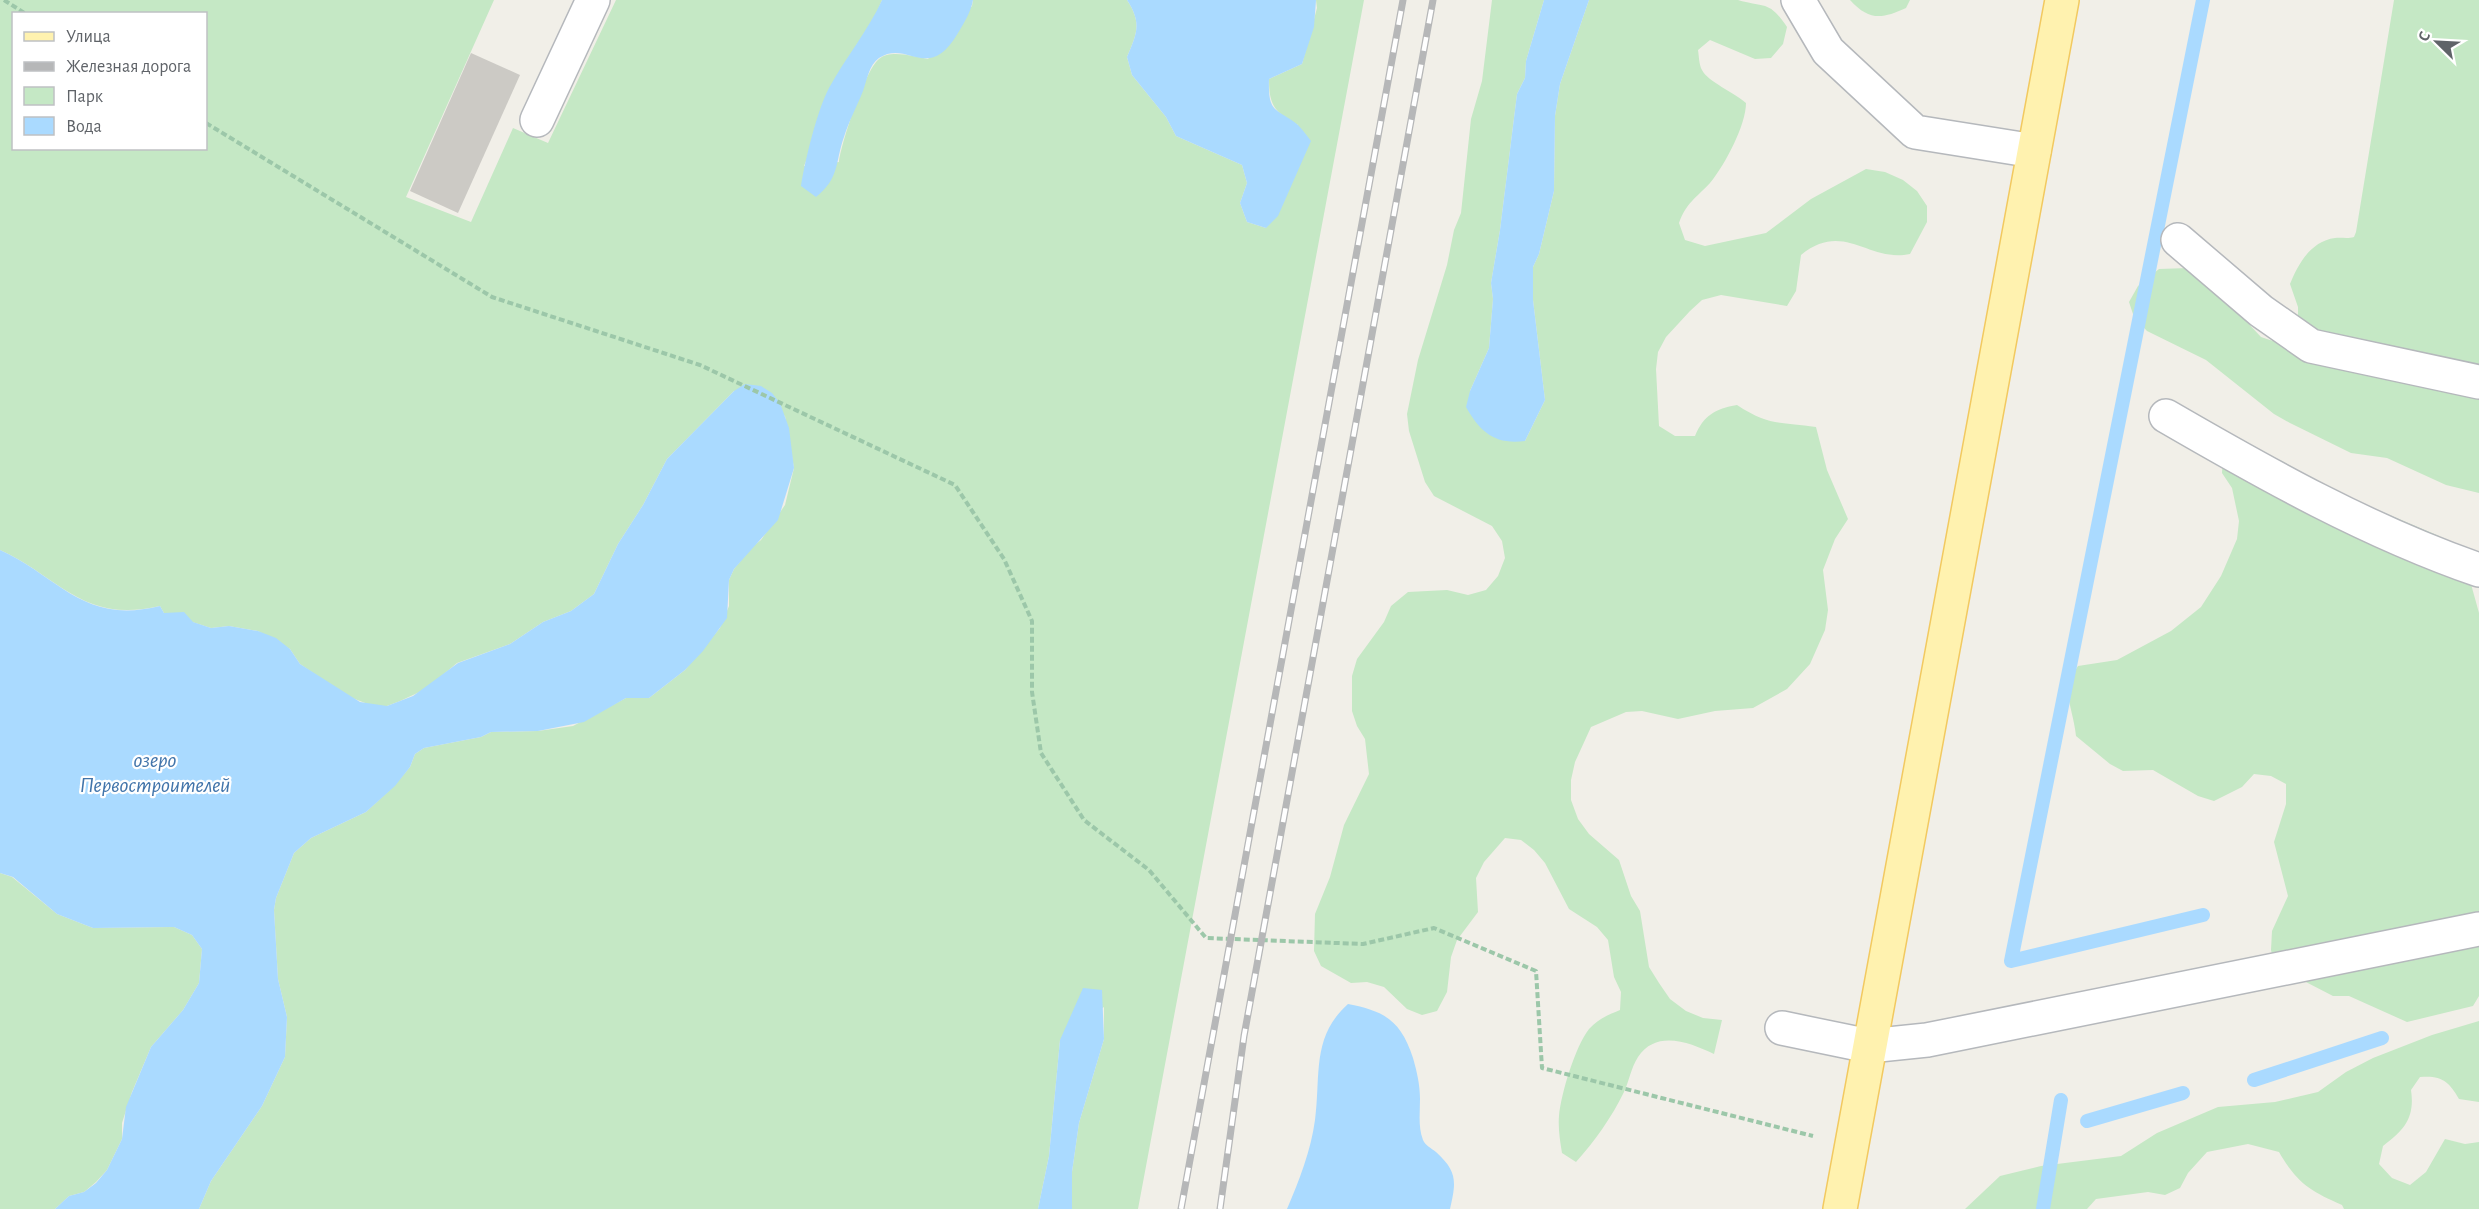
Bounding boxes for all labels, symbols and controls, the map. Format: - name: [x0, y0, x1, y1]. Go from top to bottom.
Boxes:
- legend: [12, 12, 207, 150]
- north arrow: [2407, 12, 2467, 72]
- text: Улица: [66, 28, 111, 46]
- text: С: [2415, 29, 2433, 44]
- text: Железная дорога: [66, 58, 191, 76]
- text: Парк: [66, 88, 104, 106]
- text: Вода: [66, 118, 102, 136]
- water label: озеро Первостроителей: [80, 749, 230, 797]

